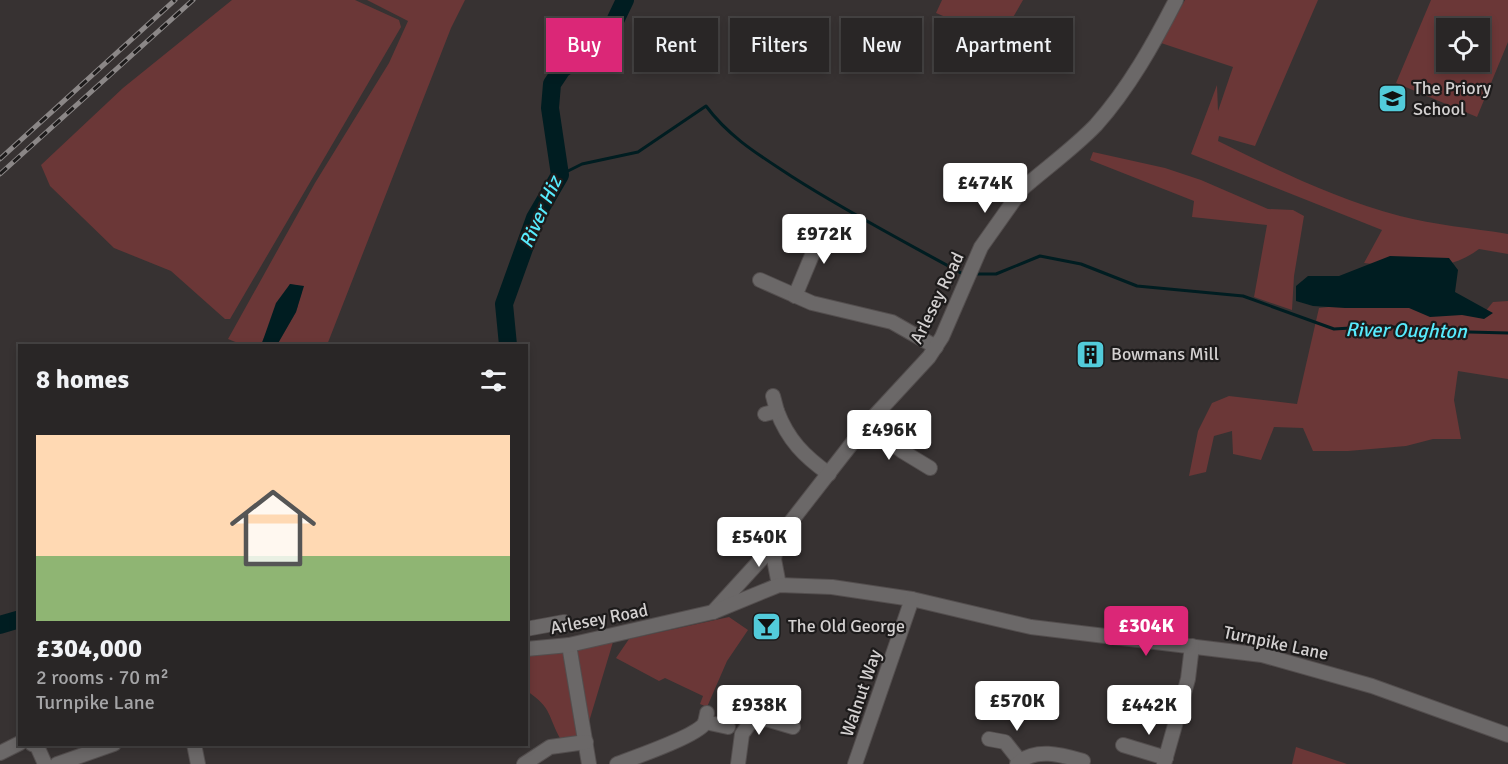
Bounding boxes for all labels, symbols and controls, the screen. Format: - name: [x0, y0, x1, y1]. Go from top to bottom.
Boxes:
- chip: Buy: [546, 18, 622, 72]
- chip: Rent: [634, 18, 718, 72]
- chip: Filters: [730, 18, 829, 72]
- chip: New: [841, 18, 922, 72]
- chip: Apartment: [934, 18, 1073, 72]
- map controls: [1436, 18, 1490, 72]
- button: locate: [1436, 18, 1490, 72]
- place label: The Priory School: [1413, 77, 1492, 120]
- school or university icon: The Priory School: [1376, 82, 1408, 114]
- pin: £474K: [943, 163, 1027, 214]
- text: £474K: [957, 170, 1013, 195]
- water label: River Hiz: [514, 171, 568, 252]
- pin: £972K: [782, 214, 866, 265]
- text: £972K: [796, 221, 852, 246]
- street label: Arlesey Road: [905, 249, 969, 347]
- water label: River Oughton: [1345, 317, 1468, 344]
- building icon: Bowmans Mill: [1074, 338, 1106, 370]
- place label: Bowmans Mill: [1111, 343, 1219, 365]
- text: 8 homes: [36, 364, 129, 396]
- icon: filters: [477, 364, 510, 397]
- pin: £496K: [847, 410, 931, 461]
- text: £496K: [861, 417, 917, 442]
- icon: home: [219, 474, 327, 582]
- pin: £540K: [717, 517, 801, 568]
- text: £540K: [731, 524, 787, 549]
- street label: Arlesey Road: [548, 599, 650, 639]
- pin: £304K: [1104, 606, 1188, 657]
- bar icon: The Old George: [751, 610, 783, 642]
- text: £304K: [1118, 613, 1174, 638]
- place label: The Old George: [788, 615, 905, 637]
- street label: Turnpike Lane: [1221, 621, 1331, 665]
- text: £304,000: [36, 633, 142, 665]
- street label: Walnut Way: [836, 646, 886, 740]
- text: 2 rooms · 70 m²: [36, 665, 169, 690]
- pin: £570K: [975, 681, 1059, 732]
- pin: £938K: [717, 685, 801, 736]
- pin: £442K: [1107, 685, 1191, 736]
- text: £570K: [989, 688, 1045, 713]
- text: Turnpike Lane: [36, 690, 155, 715]
- text: £938K: [731, 692, 787, 717]
- text: £442K: [1121, 692, 1177, 717]

